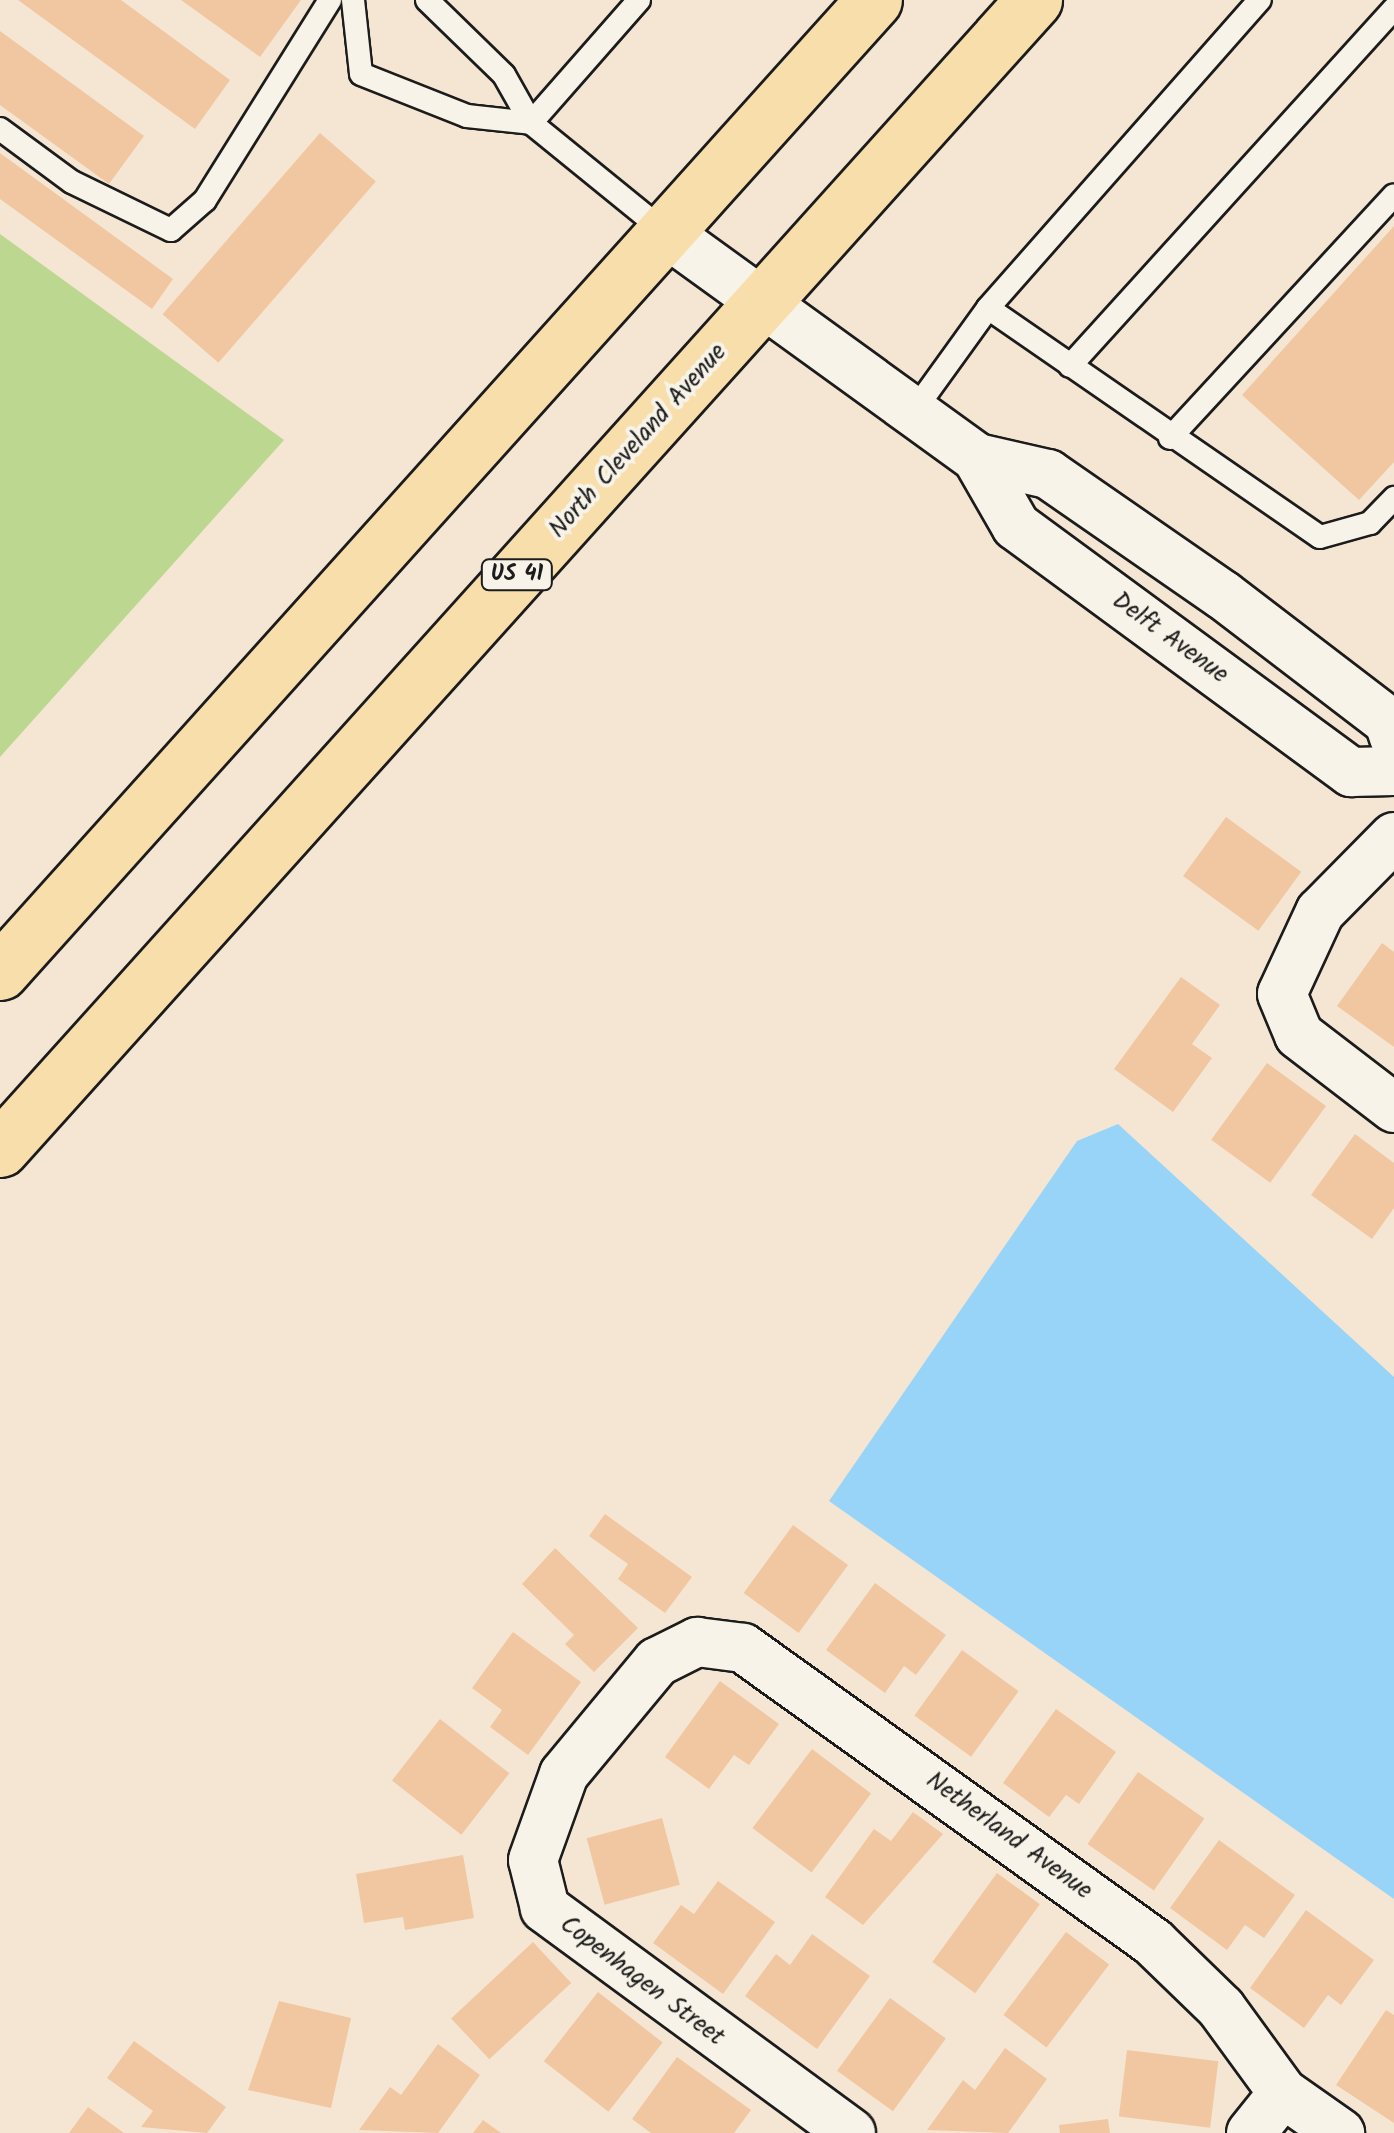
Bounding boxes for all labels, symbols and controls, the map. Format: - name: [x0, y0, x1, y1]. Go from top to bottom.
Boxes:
- street label: North Cleveland Avenue: [543, 338, 733, 544]
- road number: US 41: [480, 558, 554, 592]
- street label: Delft Avenue: [1106, 586, 1234, 690]
- street label: Netherland Avenue: [920, 1766, 1098, 1906]
- street label: Copenhagen Street: [554, 1909, 730, 2053]

